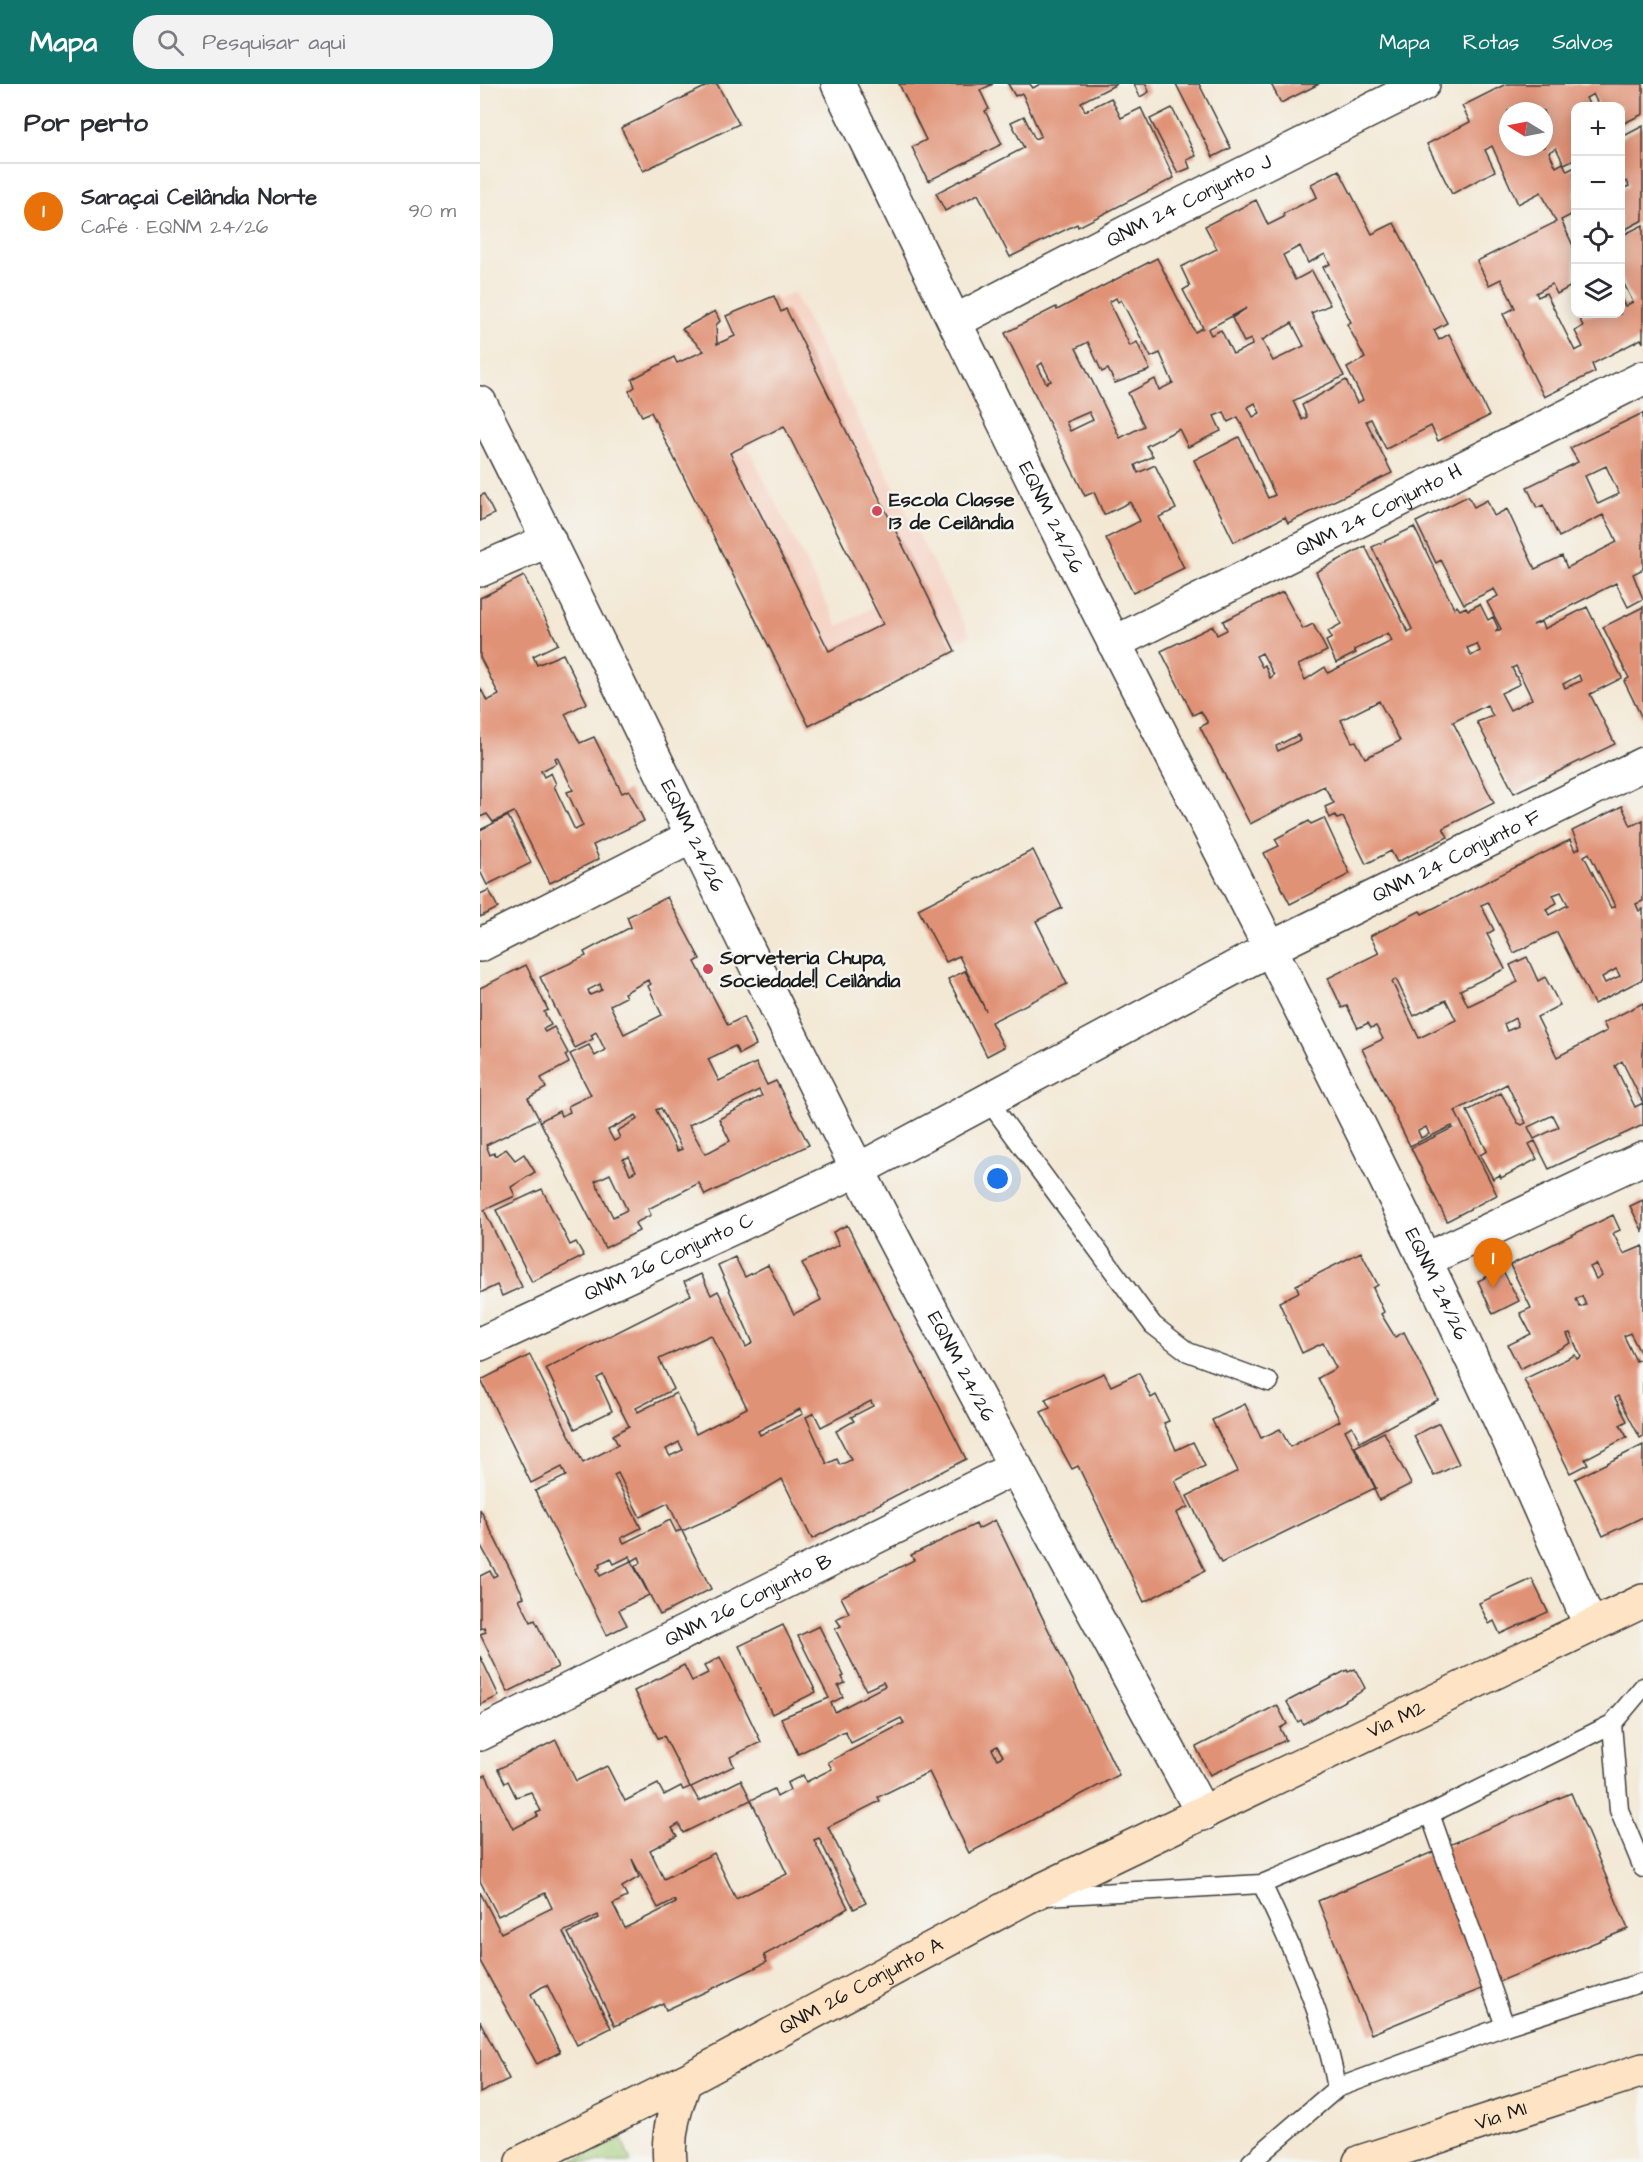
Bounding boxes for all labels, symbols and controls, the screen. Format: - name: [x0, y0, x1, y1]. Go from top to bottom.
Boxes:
- search box: [133, 15, 553, 69]
- text: Mapa: [30, 23, 97, 62]
- icon: search: [154, 26, 187, 59]
- text: Pesquisar aqui: [202, 27, 345, 58]
- text: Mapa: [1379, 28, 1430, 57]
- text: Rotas: [1463, 28, 1519, 57]
- text: Salvos: [1552, 28, 1613, 57]
- north arrow: [1499, 102, 1553, 156]
- map controls: [1571, 102, 1625, 318]
- button: +: [1571, 102, 1625, 156]
- text: Por perto: [24, 105, 148, 141]
- street label: QNM 24 Conjunto J: [1101, 148, 1277, 254]
- button: −: [1571, 156, 1625, 210]
- text: Saraçai Ceilândia Norte: [81, 182, 317, 213]
- text: 1: [42, 197, 45, 225]
- text: 90 m: [408, 197, 456, 225]
- button: locate: [1571, 210, 1625, 264]
- text: Café · EQNM 24/26: [81, 213, 268, 241]
- button: layers: [1571, 264, 1625, 318]
- street label: EQNM 24/26: [1011, 457, 1091, 578]
- street label: QNM 24 Conjunto H: [1291, 457, 1467, 564]
- place label: Escola Classe 13 de Ceilândia: [889, 486, 1015, 537]
- marker: Escola Classe 13 de Ceilândia: [870, 504, 884, 518]
- street label: EQNM 24/26: [653, 775, 732, 897]
- street label: QNM 24 Conjunto F: [1367, 803, 1546, 910]
- place label: Sorveteria Chupa, Sociedade!| Ceilândia: [719, 944, 901, 995]
- marker: Sorveteria Chupa, Sociedade!| Ceilândia: [701, 962, 715, 976]
- your location: [983, 1164, 1012, 1193]
- street label: QNM 26 Conjunto C: [579, 1206, 758, 1308]
- street label: EQNM 24/26: [1398, 1223, 1475, 1345]
- pin: 1: [1474, 1238, 1512, 1288]
- street label: EQNM 24/26: [920, 1306, 1002, 1427]
- street label: QNM 26 Conjunto B: [660, 1547, 837, 1654]
- street label: Via M2: [1362, 1693, 1431, 1746]
- street label: QNM 26 Conjunto A: [774, 1931, 948, 2042]
- street label: Via M1: [1471, 2095, 1531, 2138]

